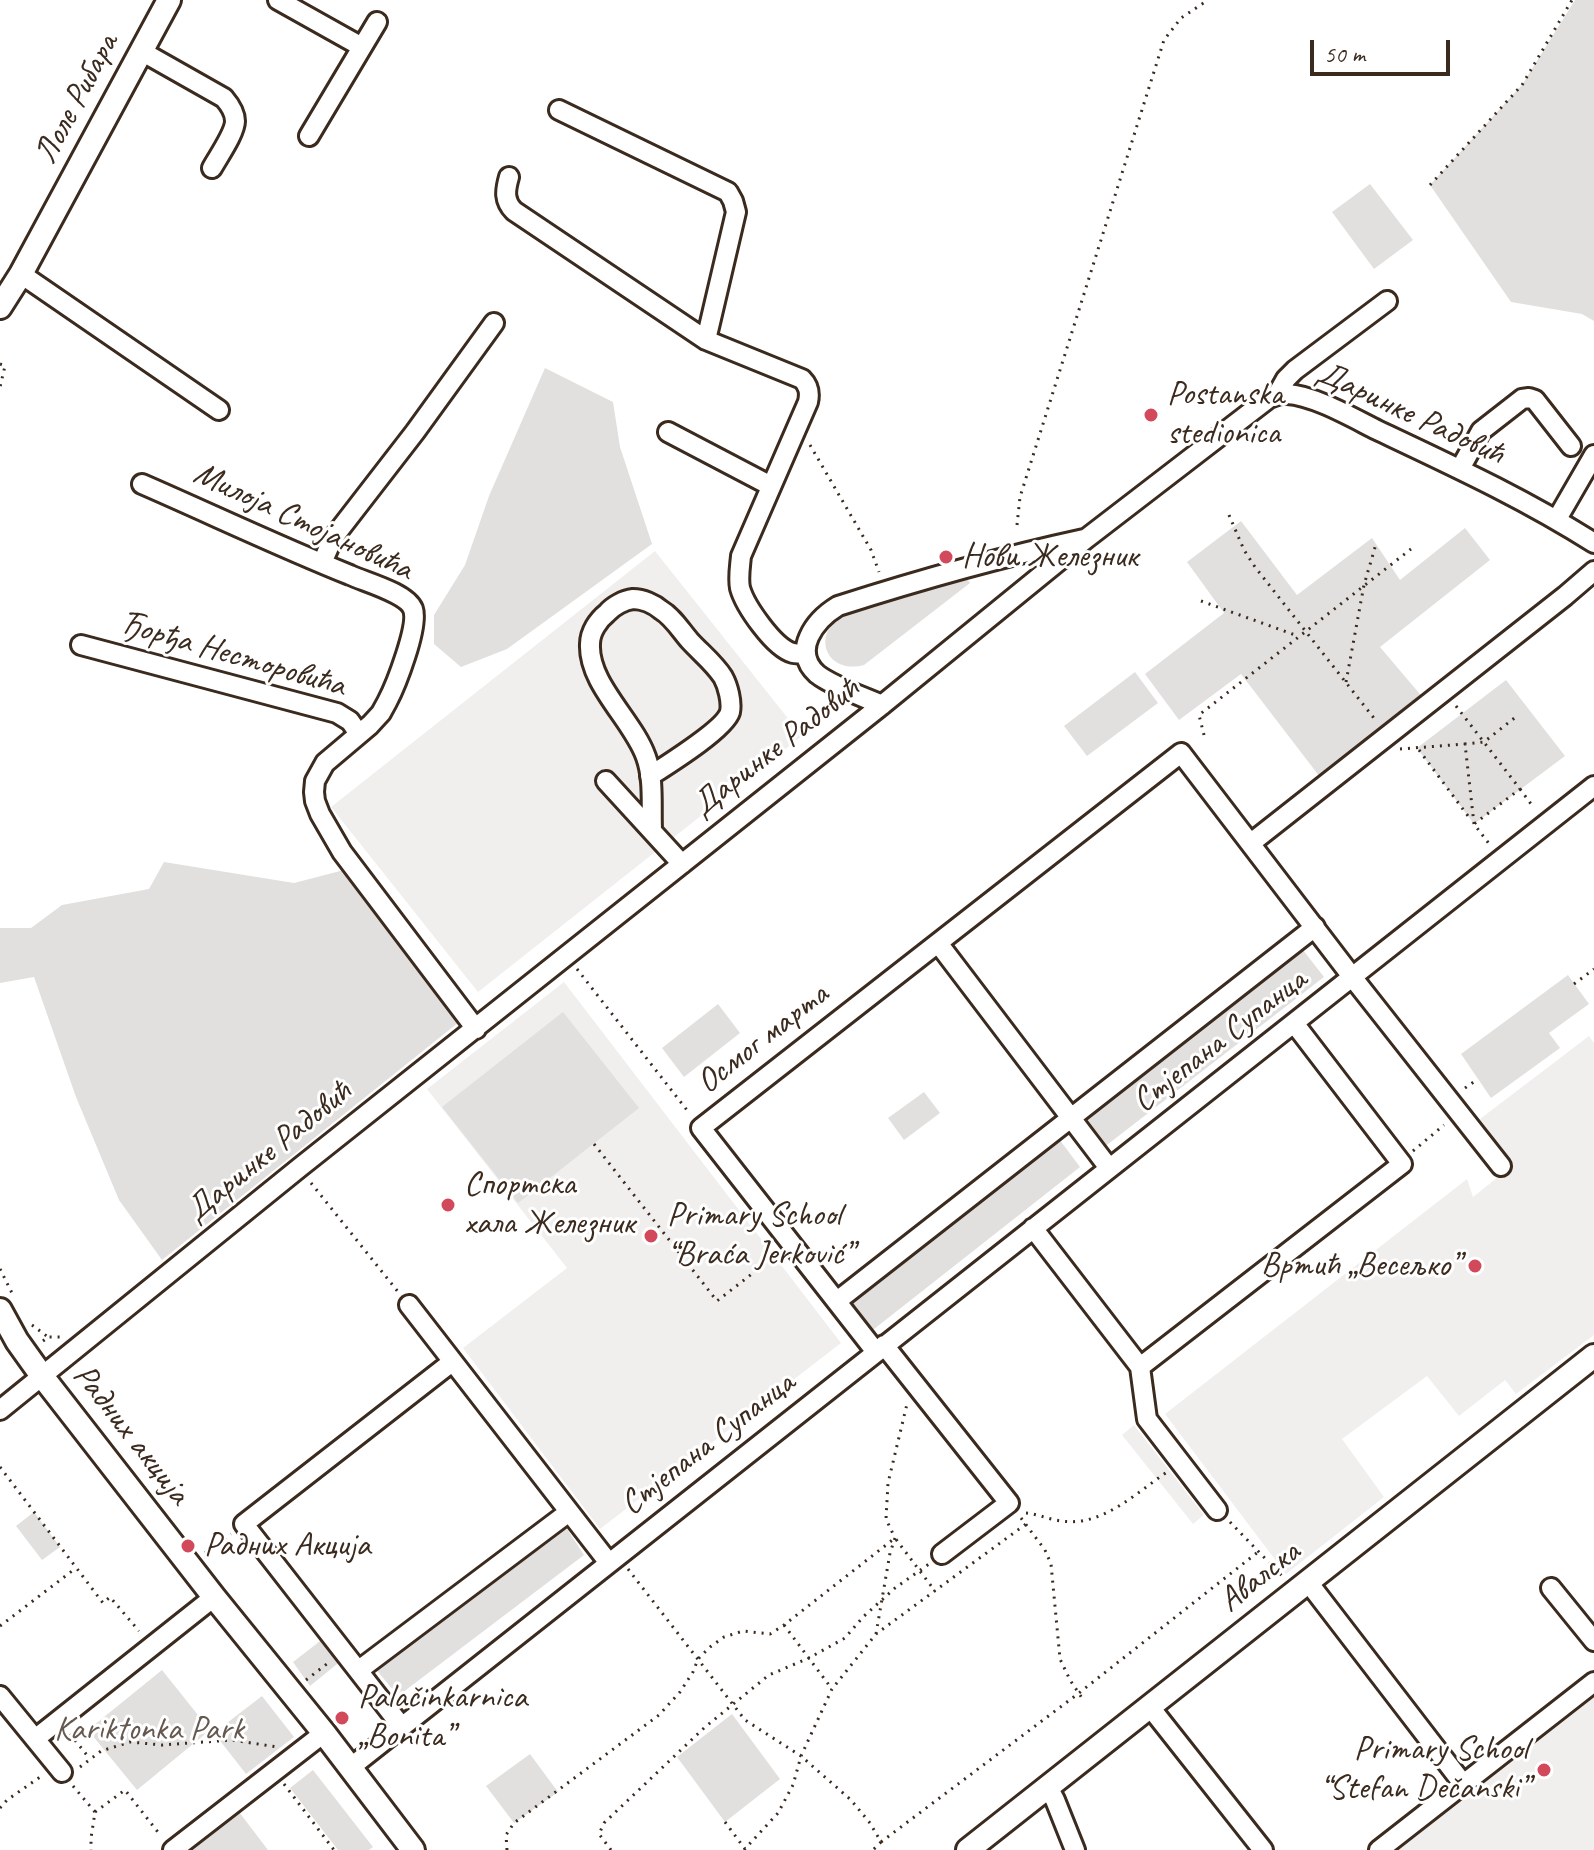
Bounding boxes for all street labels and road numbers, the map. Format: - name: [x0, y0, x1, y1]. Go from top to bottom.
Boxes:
- street label: Лоле Рибара: [26, 27, 128, 171]
- street label: Даринке Радовић: [1310, 353, 1510, 475]
- street label: Милоја Стојановића: [187, 453, 419, 591]
- street label: Ђорђа Несторовића: [114, 603, 350, 707]
- street label: Даринке Радовић: [684, 670, 868, 826]
- street label: Стјепана Супанца: [1125, 960, 1315, 1122]
- street label: Осмог марта: [689, 975, 837, 1103]
- street label: Даринке Радовић: [178, 1073, 360, 1231]
- street label: Радних акција: [63, 1357, 199, 1513]
- street label: Стјепана Супанца: [613, 1363, 803, 1525]
- street label: Авалска: [1211, 1533, 1309, 1621]

